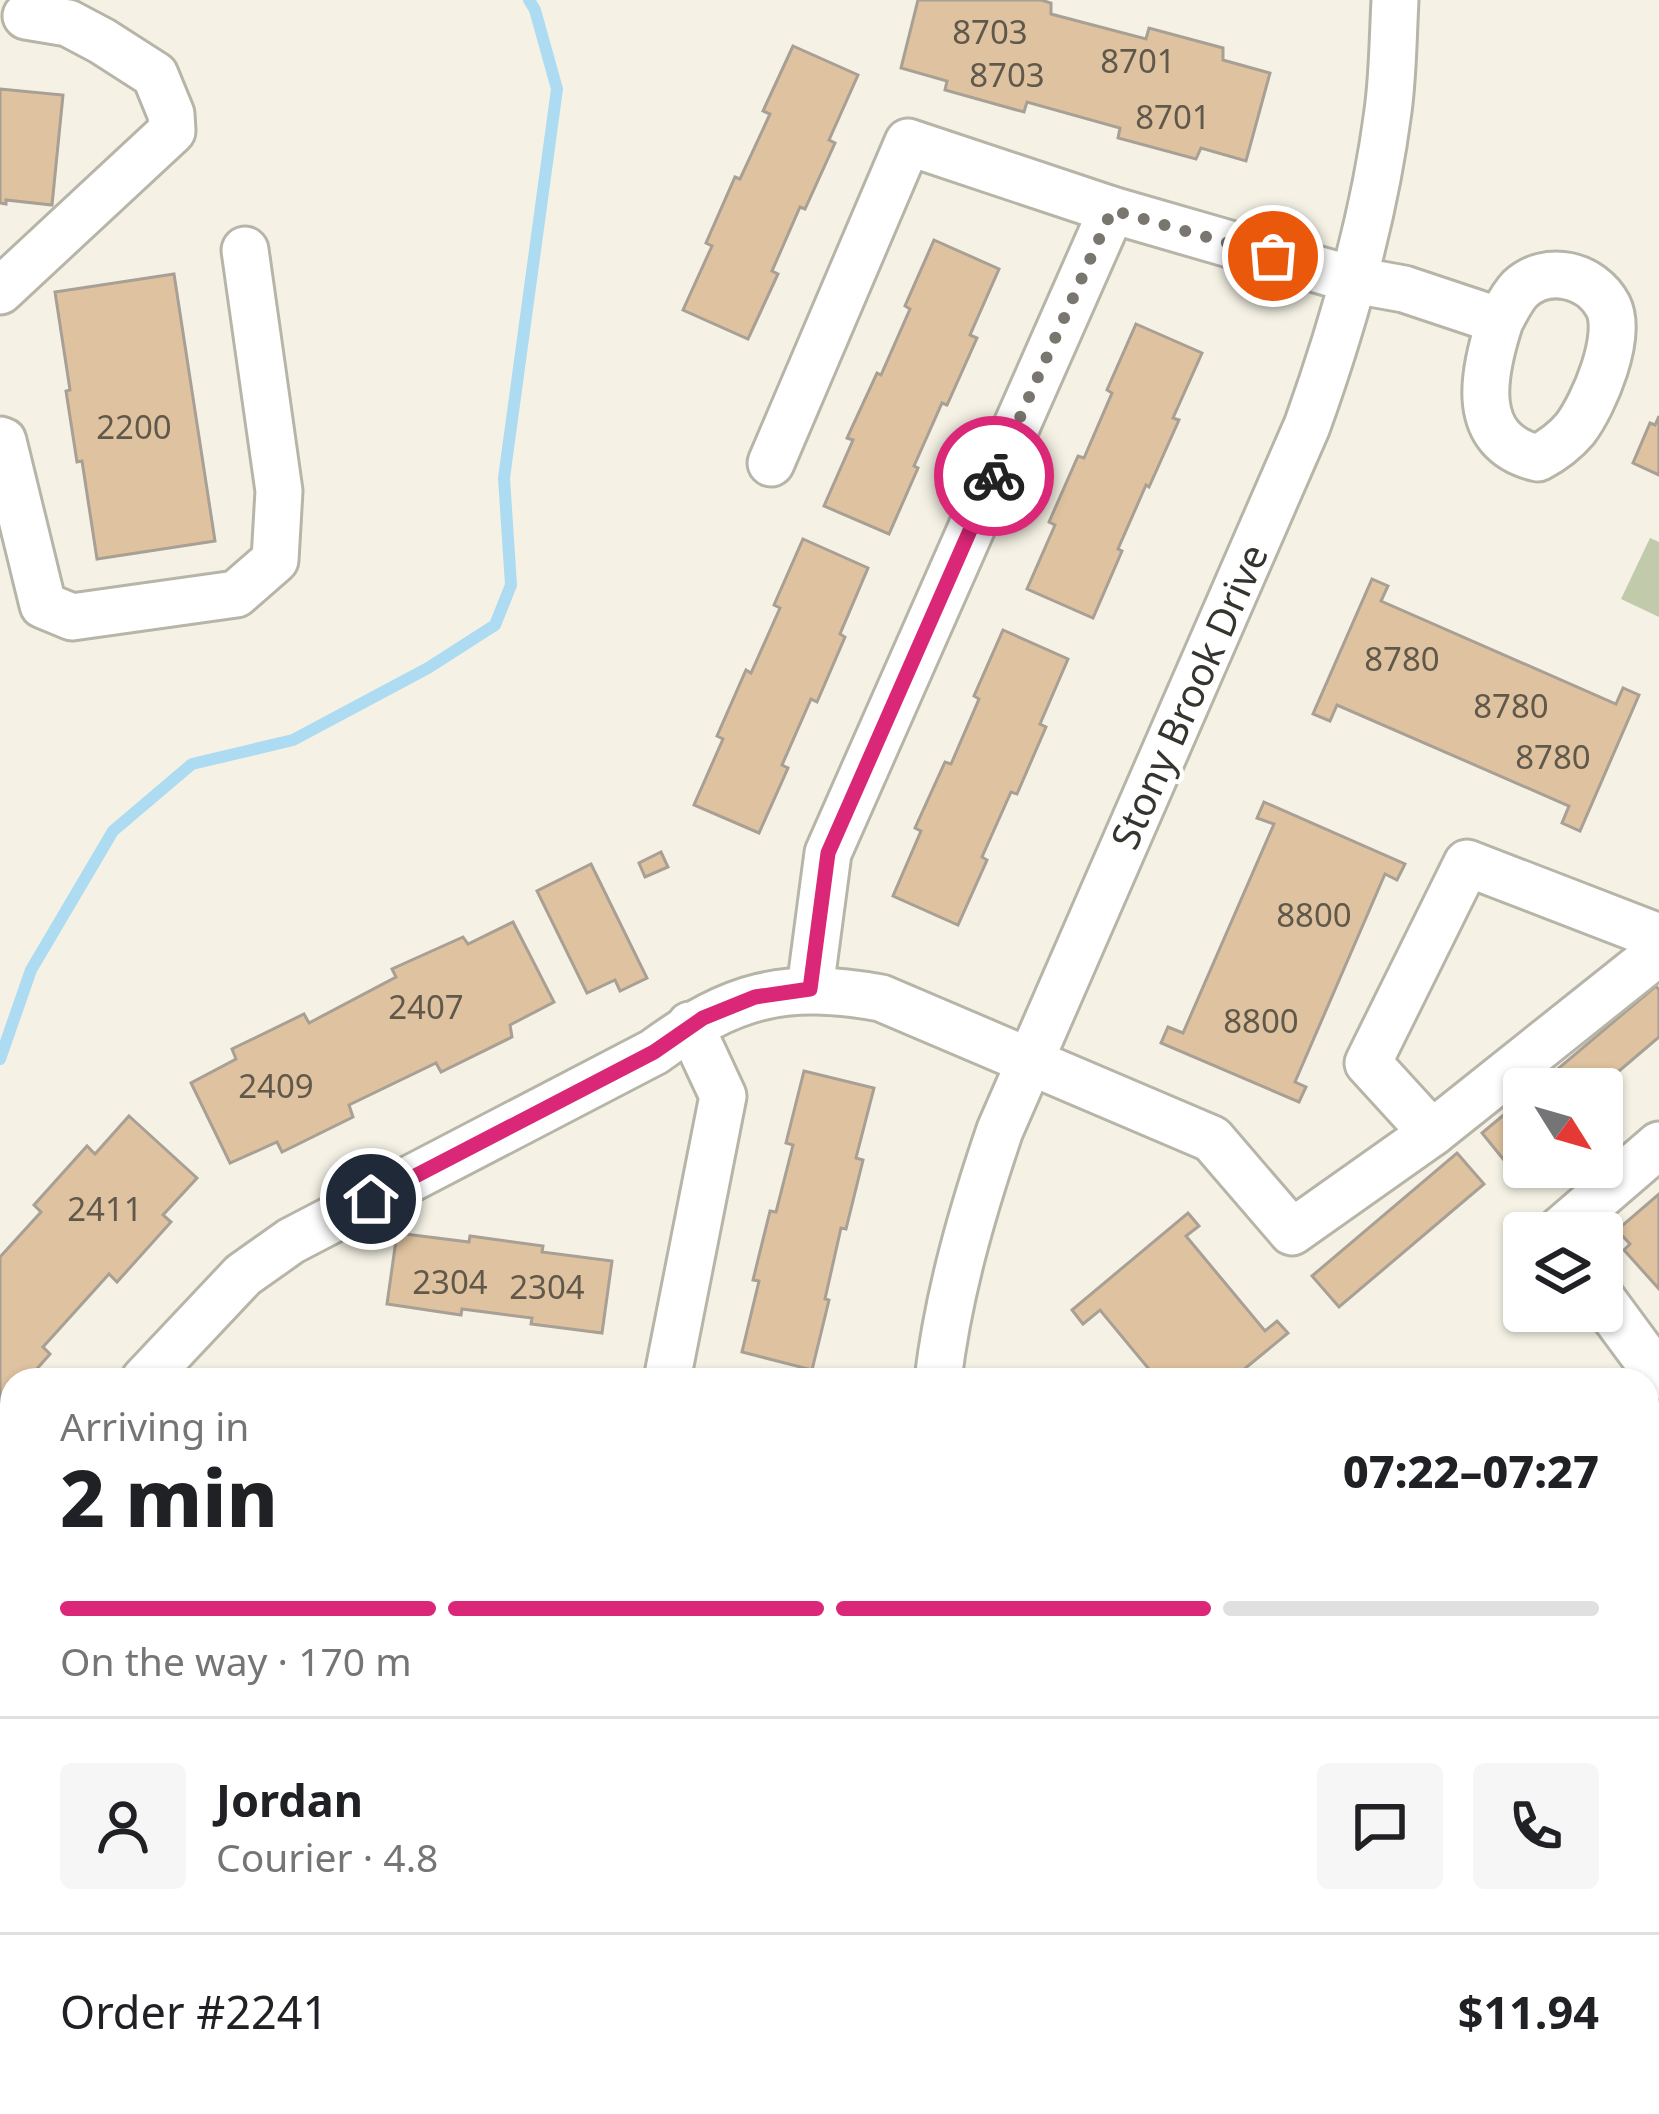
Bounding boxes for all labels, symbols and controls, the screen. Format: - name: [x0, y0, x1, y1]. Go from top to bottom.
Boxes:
- house number: 8703: [952, 9, 1028, 54]
- house number: 8701: [1100, 38, 1176, 83]
- house number: 8703: [969, 52, 1045, 97]
- house number: 8701: [1135, 94, 1211, 139]
- pin: [1222, 205, 1324, 307]
- icon: bag: [1240, 223, 1306, 289]
- house number: 2200: [96, 404, 172, 449]
- courier: [934, 416, 1054, 536]
- icon: bike: [961, 443, 1027, 509]
- street label: Stony Brook Drive: [1097, 535, 1279, 857]
- house number: 8780: [1364, 636, 1440, 681]
- house number: 8780: [1473, 683, 1549, 728]
- house number: 8780: [1515, 734, 1591, 779]
- house number: 8800: [1276, 892, 1352, 937]
- house number: 2407: [388, 984, 464, 1029]
- house number: 8800: [1223, 998, 1299, 1043]
- house number: 2409: [238, 1063, 314, 1108]
- north arrow: [1503, 1068, 1623, 1188]
- map controls: [1503, 1068, 1623, 1332]
- pin: [320, 1148, 422, 1250]
- icon: home: [338, 1166, 404, 1232]
- house number: 2411: [67, 1186, 143, 1231]
- button: layers: [1503, 1212, 1623, 1332]
- house number: 2304: [412, 1259, 488, 1304]
- house number: 2304: [509, 1264, 585, 1309]
- text: Arriving in: [60, 1399, 249, 1452]
- text: 07:22–07:27: [1343, 1440, 1599, 1501]
- text: 2 min: [60, 1444, 278, 1550]
- text: On the way · 170 m: [60, 1634, 412, 1687]
- button: person: [60, 1763, 186, 1889]
- button: chat: [1317, 1763, 1443, 1889]
- button: phone: [1473, 1763, 1599, 1889]
- text: Jordan: [216, 1769, 363, 1830]
- text: Courier · 4.8: [216, 1830, 438, 1883]
- text: Order #2241: [60, 1981, 328, 2042]
- text: $11.94: [1458, 1981, 1599, 2042]

